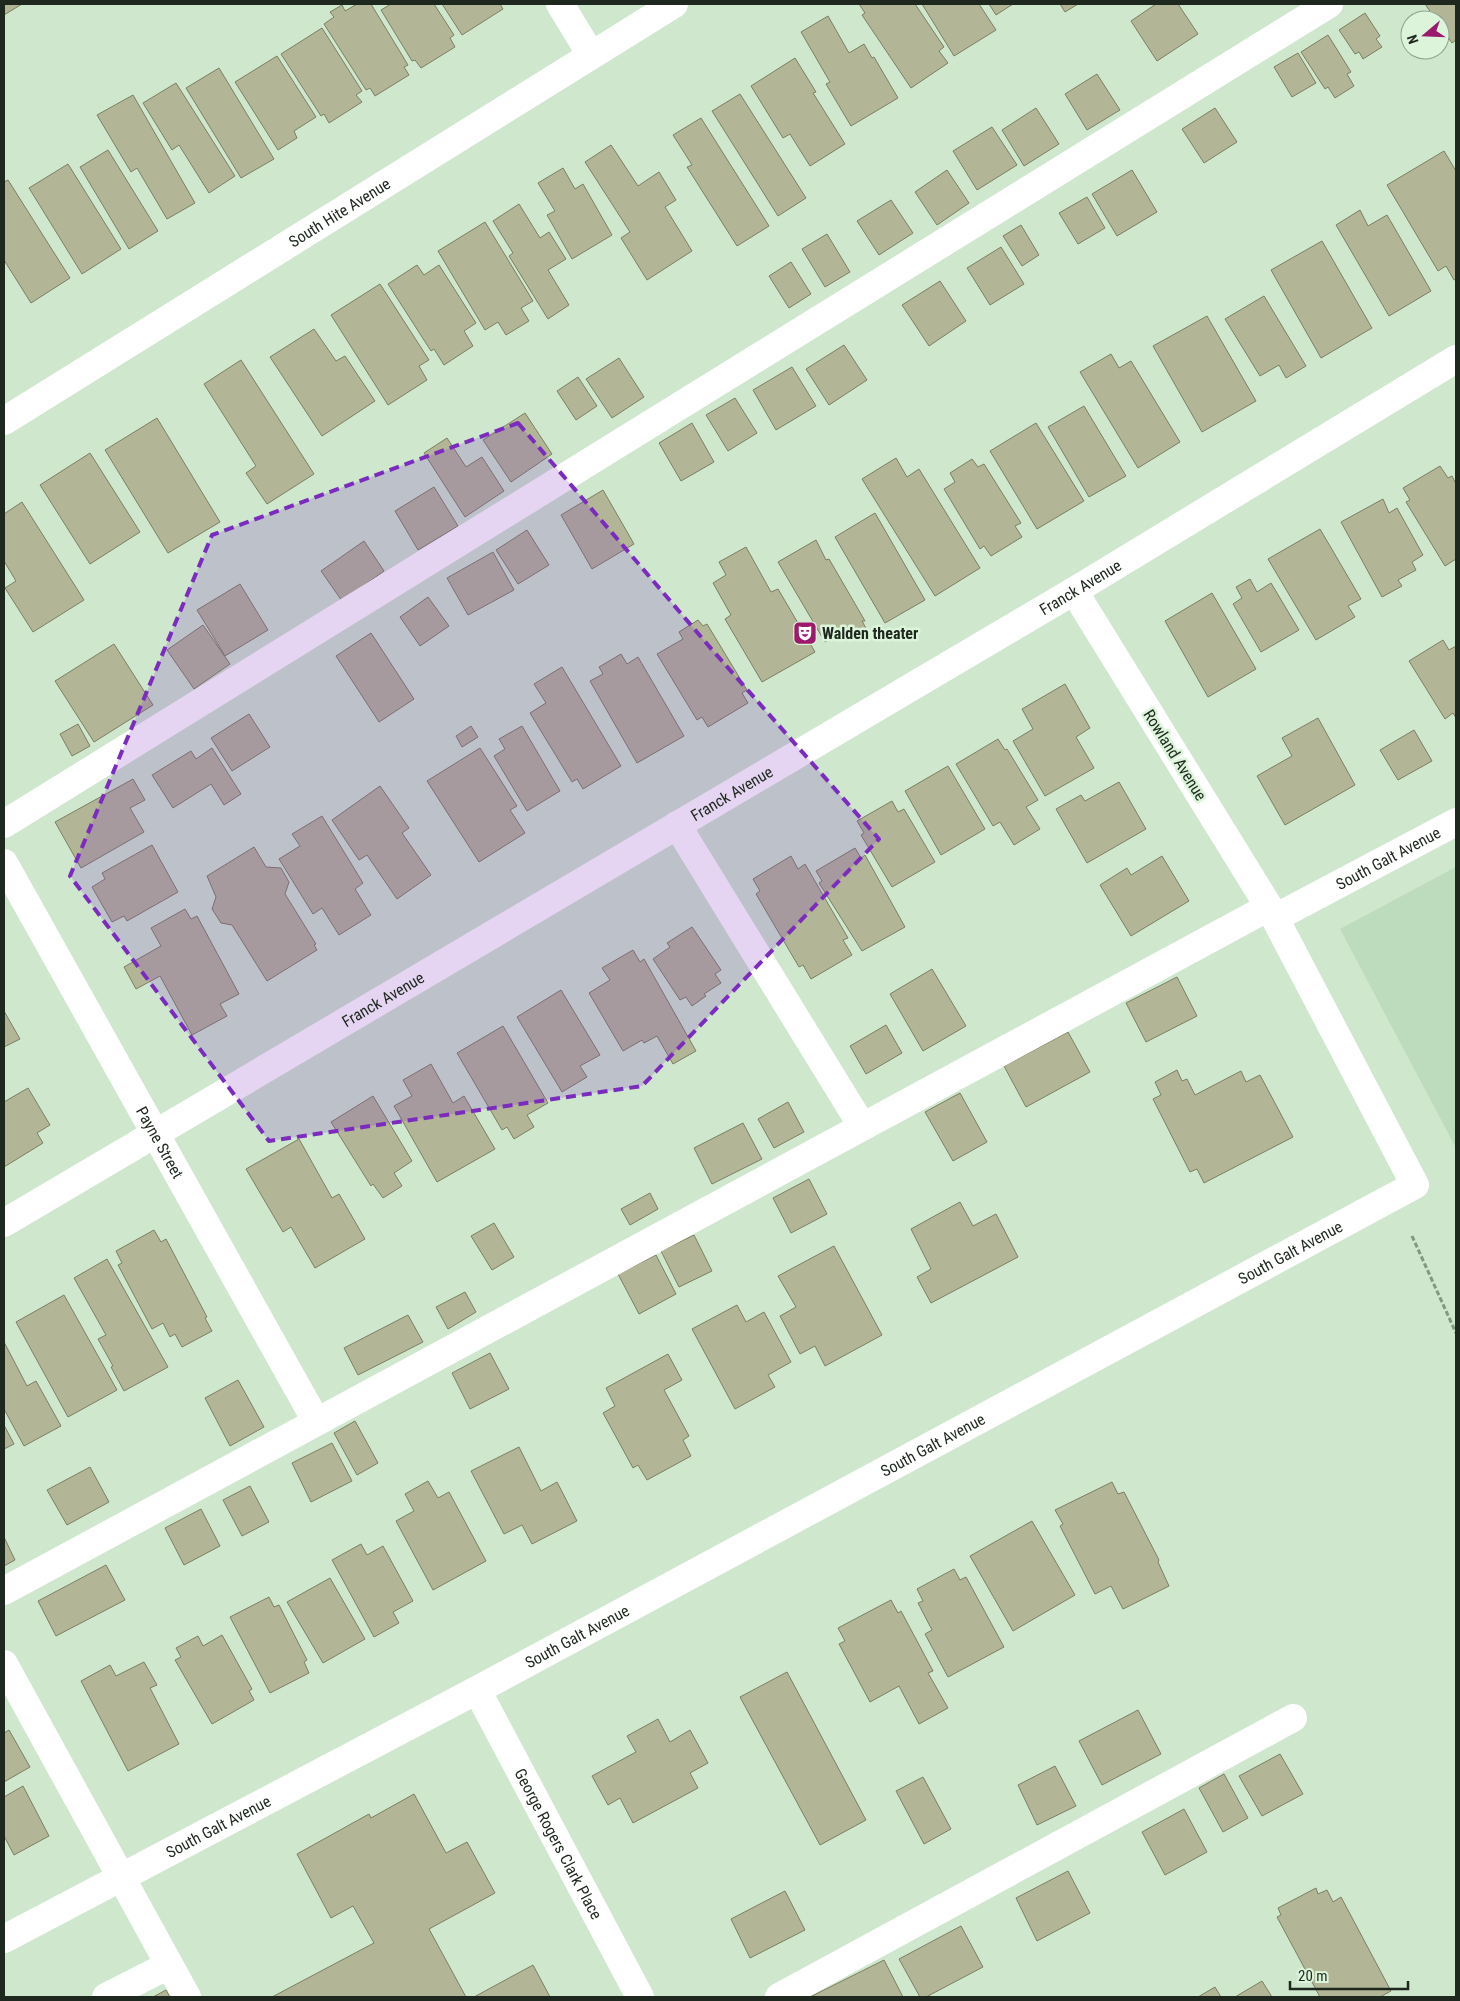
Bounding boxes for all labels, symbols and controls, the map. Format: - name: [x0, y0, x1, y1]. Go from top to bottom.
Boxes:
- north arrow: [1400, 10, 1450, 60]
- text: N: [1404, 33, 1422, 46]
- street label: South Hite Avenue: [285, 174, 394, 251]
- street label: Franck Avenue: [1036, 555, 1124, 619]
- theatre icon: Walden theater: [792, 620, 818, 646]
- place label: Walden theater: [822, 624, 918, 643]
- street label: Rowland Avenue: [1139, 706, 1211, 804]
- street label: Franck Avenue: [687, 762, 776, 825]
- street label: South Galt Avenue: [1333, 823, 1444, 893]
- street label: Franck Avenue: [338, 968, 427, 1031]
- street label: Payne Street: [132, 1103, 188, 1182]
- street label: South Galt Avenue: [1235, 1217, 1345, 1288]
- street label: South Galt Avenue: [877, 1409, 988, 1480]
- street label: South Galt Avenue: [522, 1600, 632, 1672]
- street label: George Rogers Clark Place: [511, 1765, 606, 1922]
- street label: South Galt Avenue: [163, 1791, 274, 1862]
- scale bar: [1290, 1958, 1408, 1990]
- text: 20 m: [1298, 1967, 1328, 1985]

